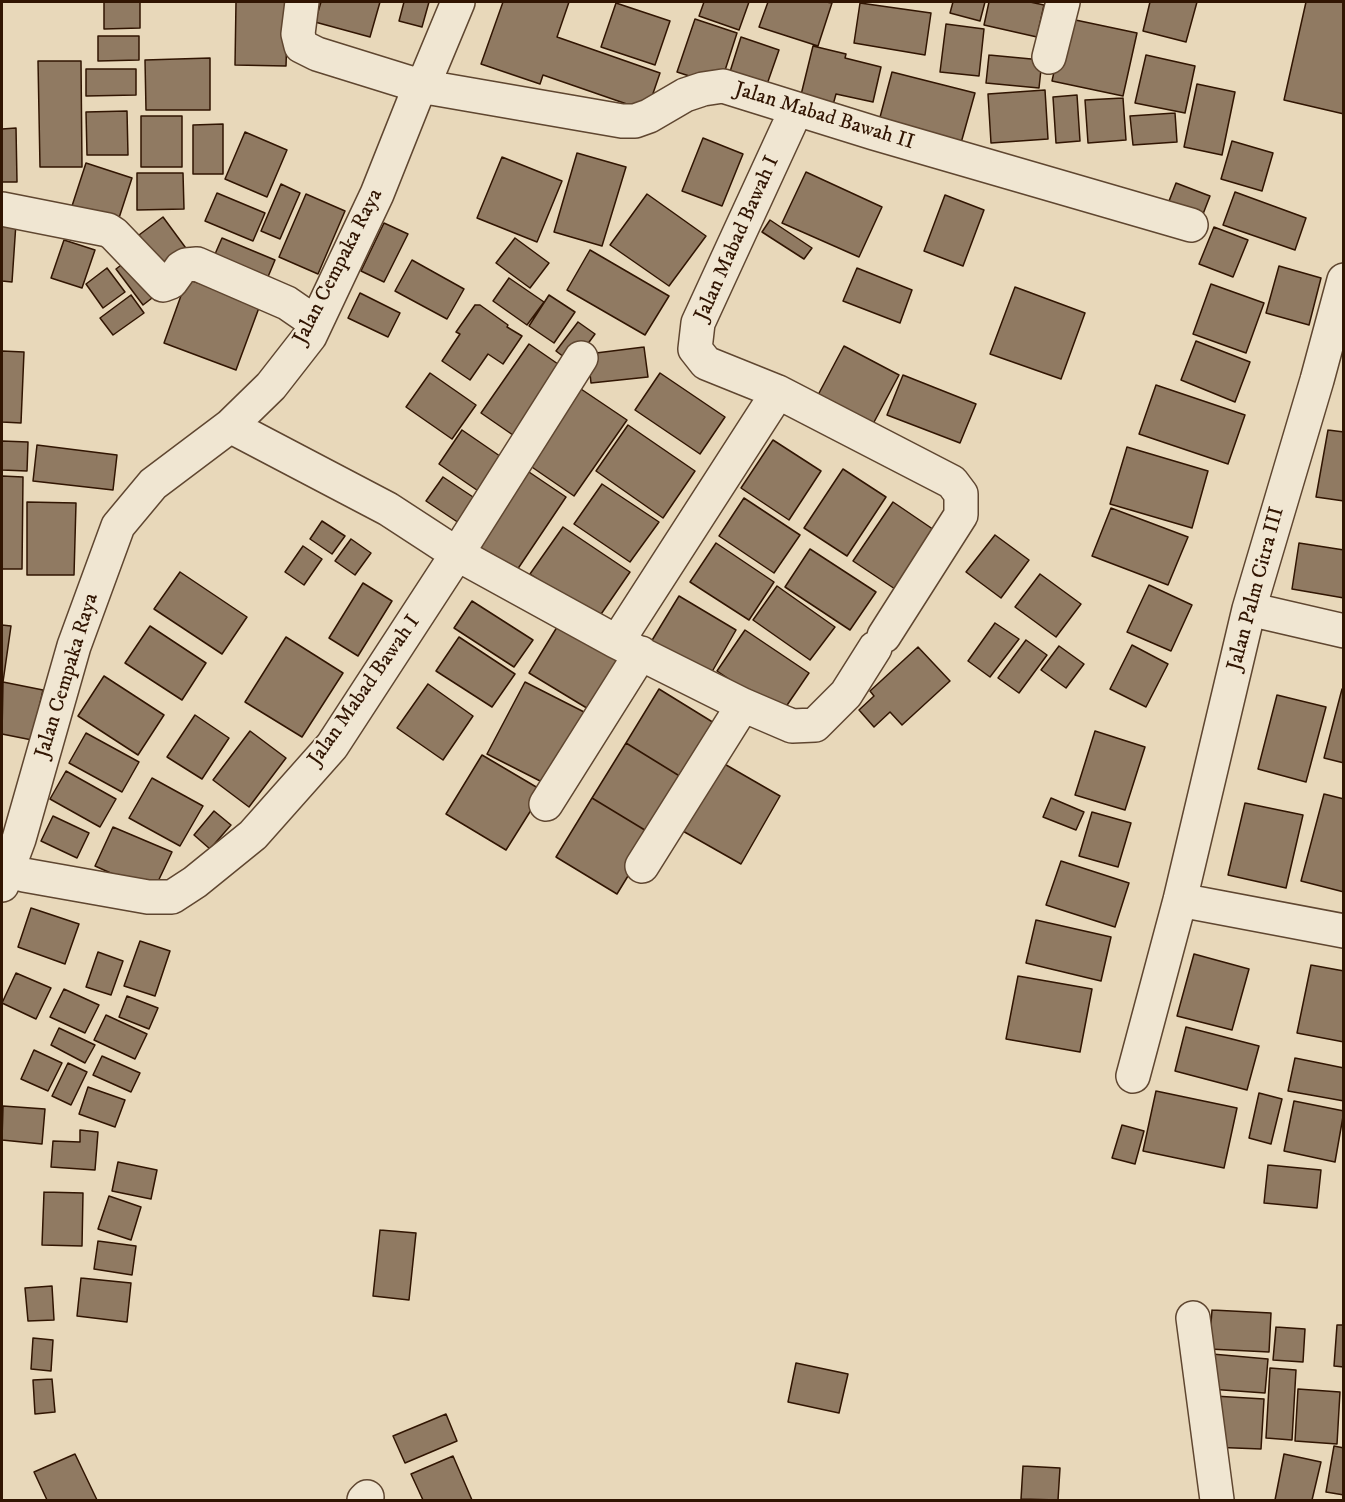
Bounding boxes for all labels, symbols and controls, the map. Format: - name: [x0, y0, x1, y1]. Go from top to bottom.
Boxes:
- street label: Jalan Mabad Bawah II: [731, 78, 917, 156]
- street label: Jalan Mabad Bawah I: [690, 153, 786, 325]
- street label: Jalan Cempaka Raya: [289, 185, 389, 349]
- street label: Jalan Palm Citra III: [1223, 504, 1291, 674]
- street label: Jalan Cempaka Raya: [31, 591, 105, 761]
- street label: Jalan Mabad Bawah I: [304, 611, 426, 771]

